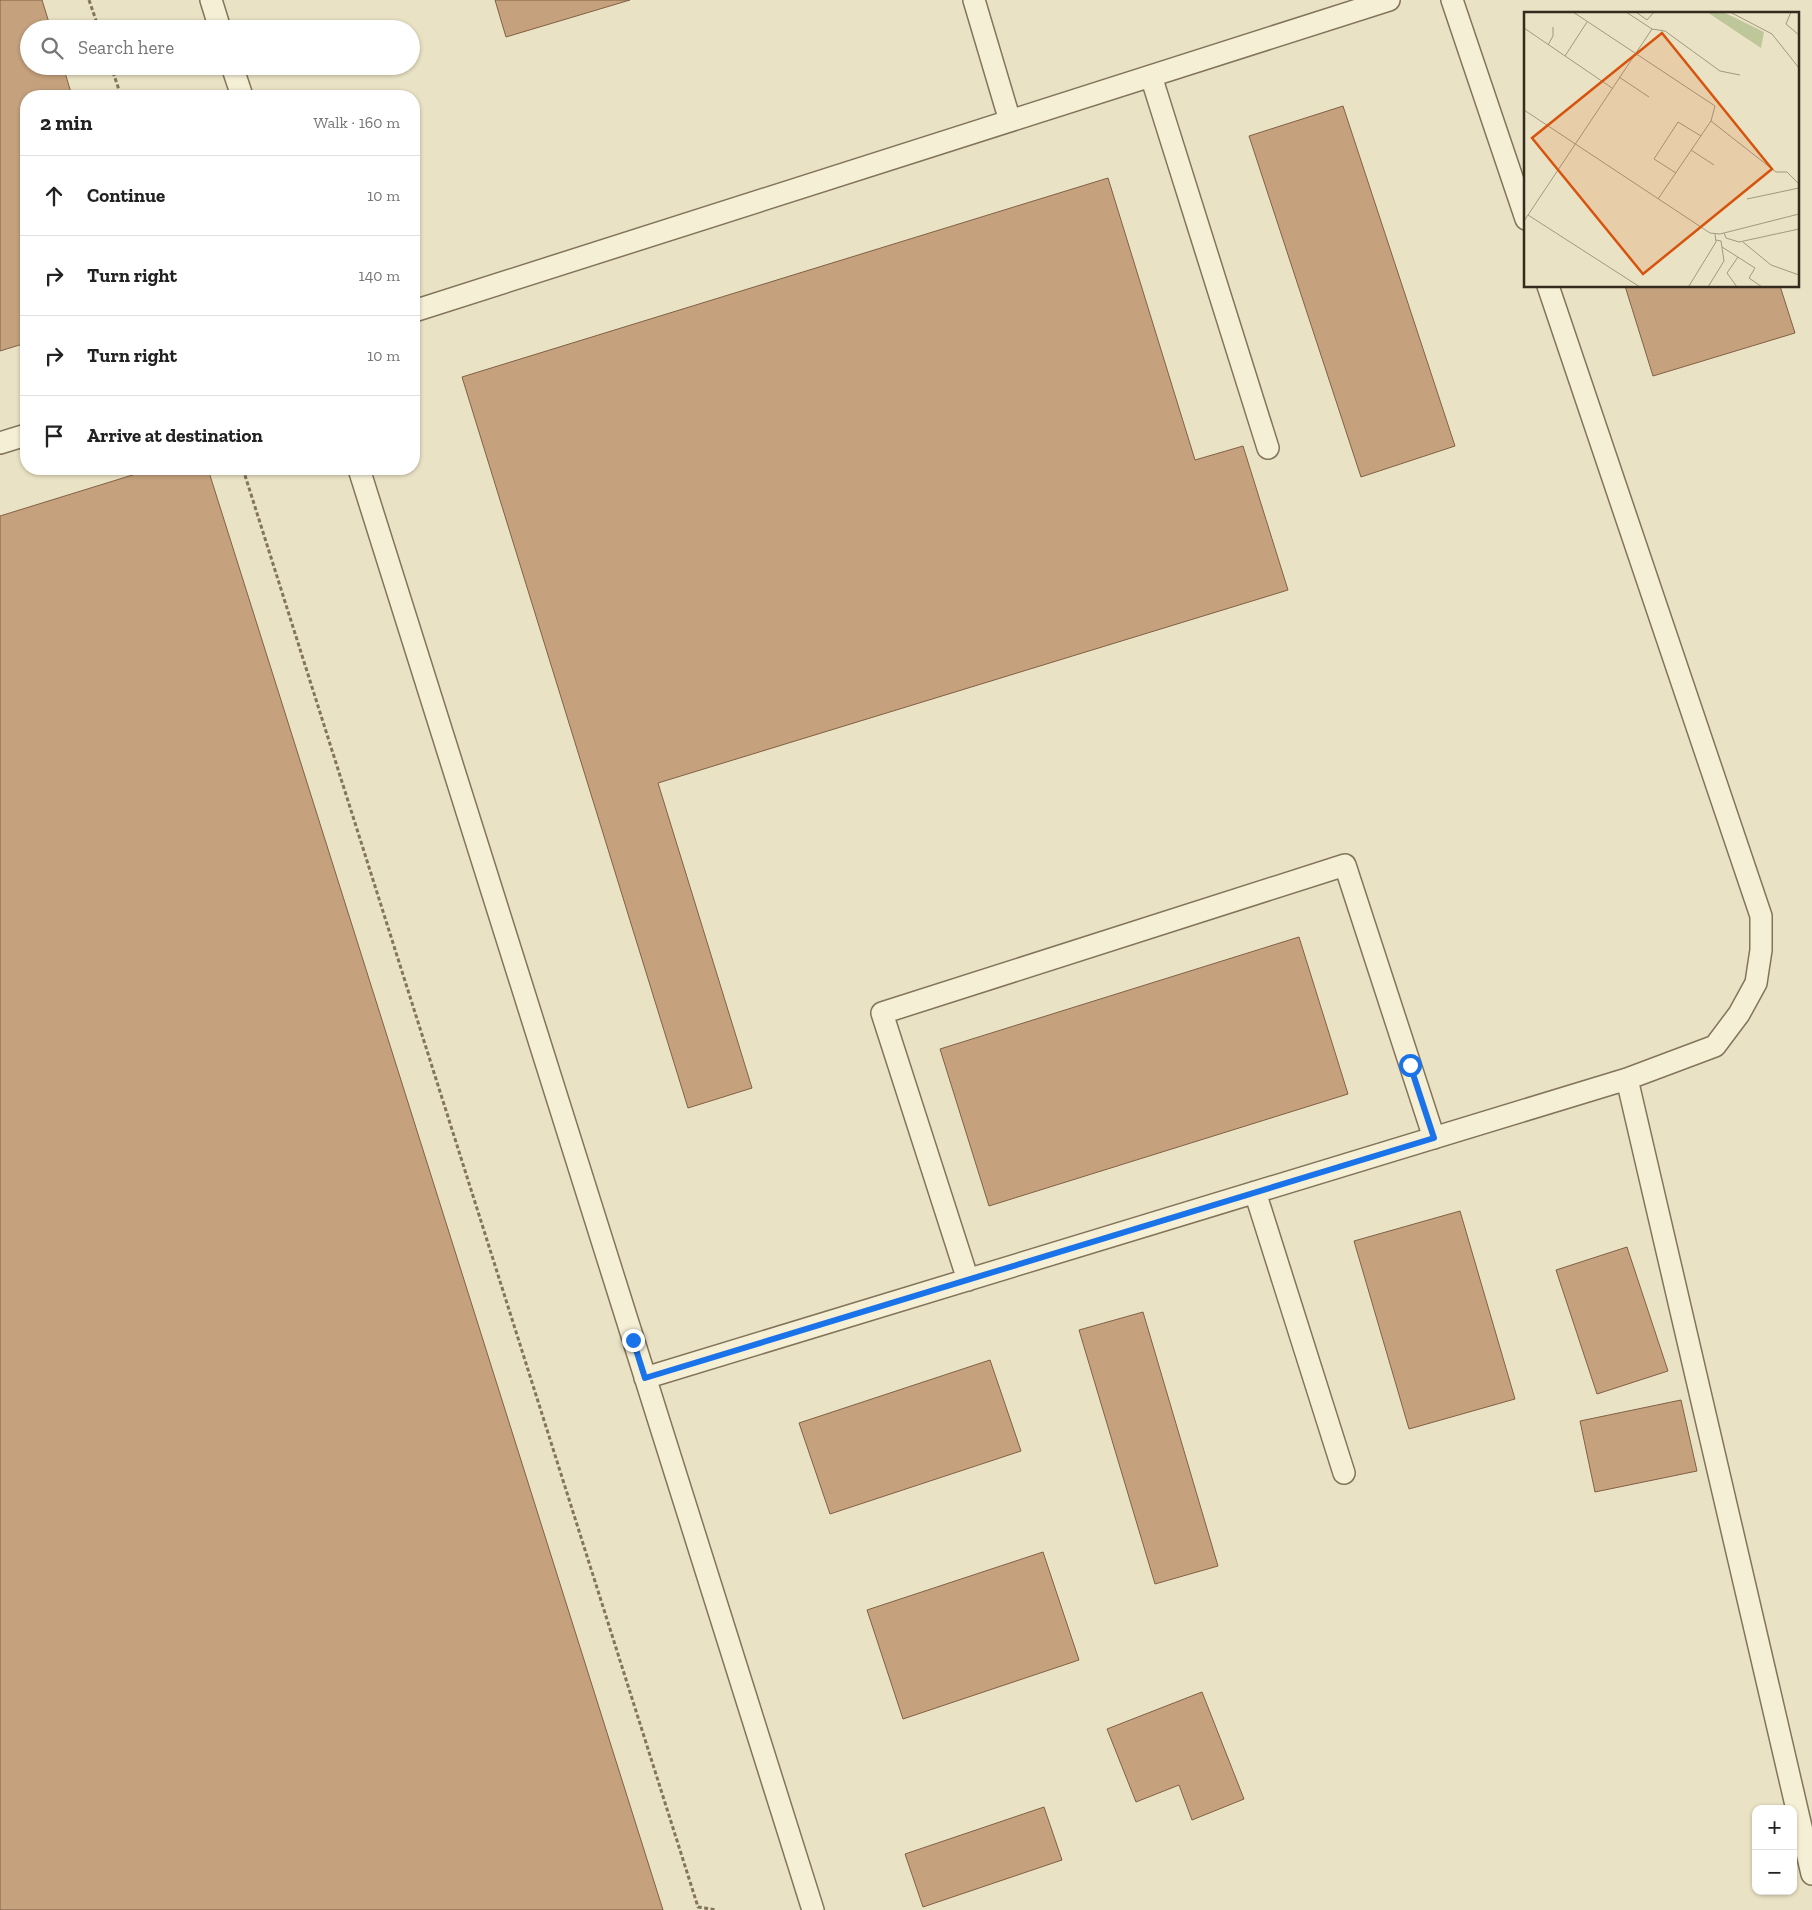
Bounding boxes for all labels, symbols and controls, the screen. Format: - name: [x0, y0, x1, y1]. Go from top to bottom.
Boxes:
- inset map: [1524, 12, 1800, 288]
- search box: [20, 20, 420, 75]
- icon: search: [38, 34, 66, 62]
- text: Search here: [78, 36, 174, 59]
- text: 2 min: [40, 110, 92, 135]
- text: Walk · 160 m: [313, 113, 400, 132]
- icon: ahead: [40, 182, 68, 210]
- text: Continue: [87, 184, 165, 207]
- text: 10 m: [367, 186, 400, 205]
- icon: right: [40, 262, 68, 290]
- text: Turn right: [87, 264, 177, 287]
- text: 140 m: [359, 266, 400, 285]
- icon: right: [40, 342, 68, 370]
- text: Turn right: [87, 344, 177, 367]
- text: 10 m: [367, 346, 400, 365]
- icon: arrive: [40, 422, 68, 450]
- text: Arrive at destination: [87, 424, 263, 447]
- route start: [1399, 1054, 1422, 1077]
- route end: [622, 1329, 645, 1352]
- map controls: [1752, 1805, 1797, 1895]
- button: +: [1752, 1805, 1797, 1850]
- button: −: [1752, 1850, 1797, 1895]

